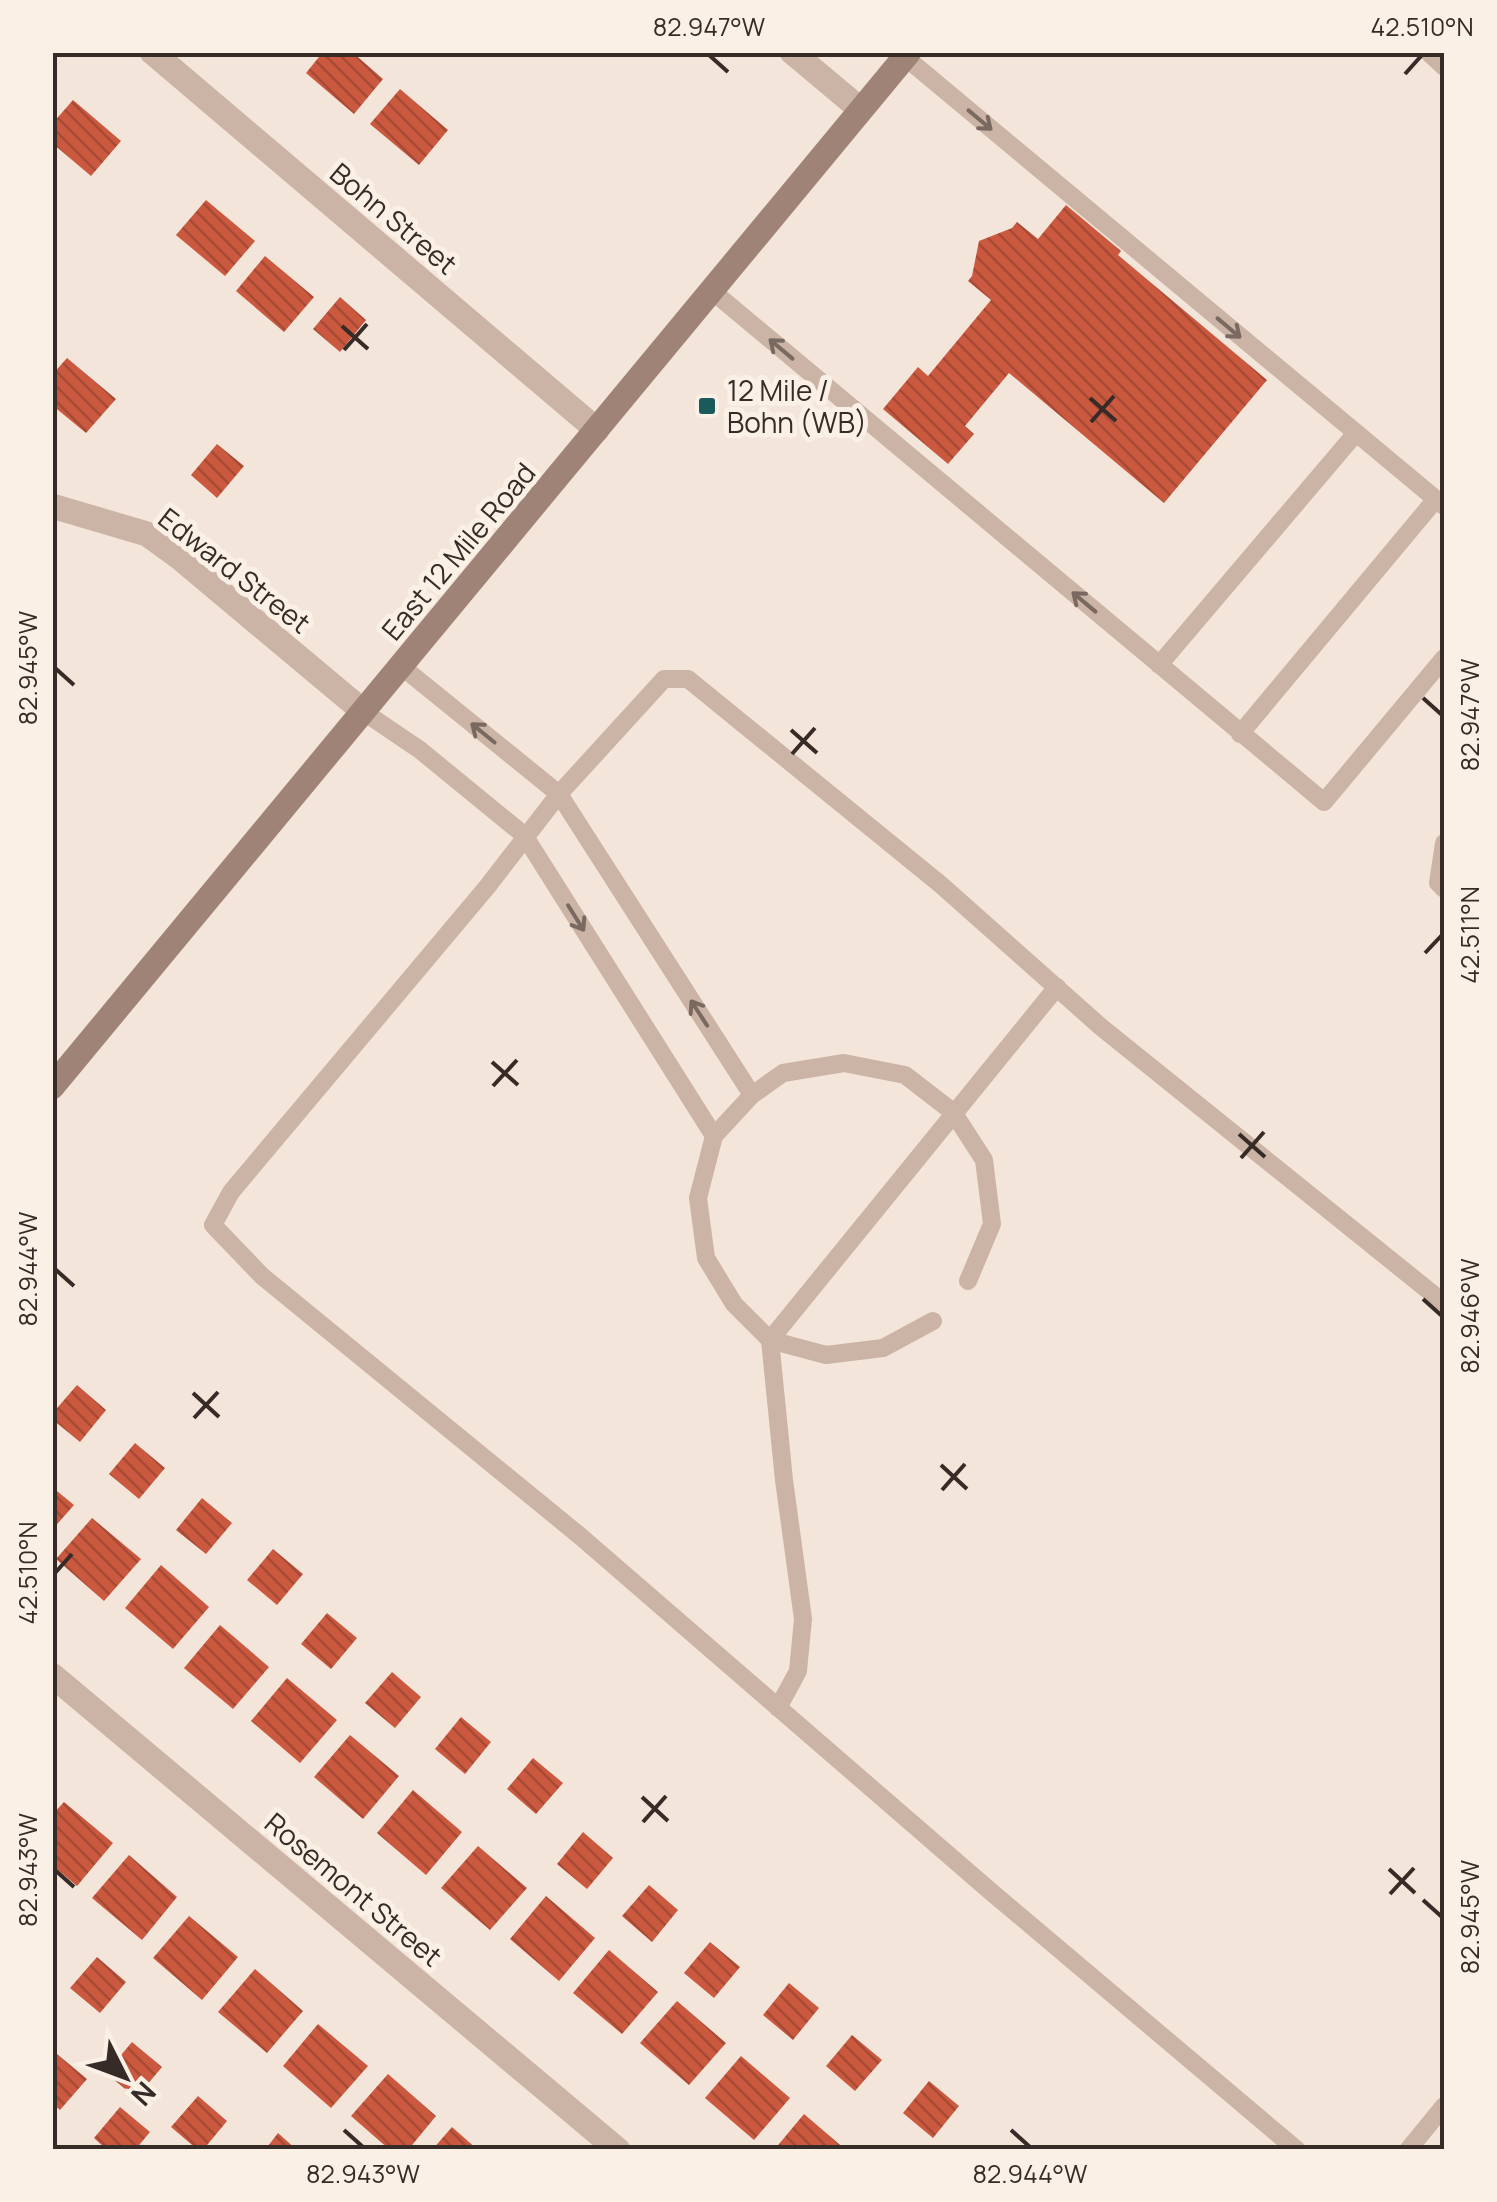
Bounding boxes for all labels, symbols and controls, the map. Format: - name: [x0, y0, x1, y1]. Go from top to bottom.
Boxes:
- text: 82.947°W: [653, 9, 765, 44]
- text: 42.510°N: [1370, 9, 1474, 44]
- one-way arrow: [966, 109, 992, 131]
- street label: Bohn Street: [322, 154, 466, 282]
- one-way arrow: [1216, 317, 1242, 339]
- one-way arrow: [769, 337, 794, 360]
- place label: 12 Mile / Bohn (WB): [727, 371, 867, 441]
- marker: 12 Mile / Bohn (WB): [696, 395, 718, 417]
- street label: East 12 Mile Road: [373, 454, 543, 648]
- street label: Edward Street: [151, 499, 319, 641]
- one-way arrow: [1071, 591, 1097, 613]
- text: 82.945°W: [10, 611, 45, 725]
- text: 82.947°W: [1452, 659, 1487, 771]
- one-way arrow: [471, 722, 497, 744]
- text: 42.511°N: [1452, 886, 1487, 984]
- one-way arrow: [566, 903, 587, 931]
- one-way arrow: [689, 999, 710, 1028]
- text: 82.944°W: [10, 1212, 45, 1326]
- text: 82.946°W: [1452, 1258, 1487, 1374]
- text: 42.510°N: [10, 1521, 45, 1625]
- street label: Rosemont Street: [257, 1804, 451, 1974]
- text: 82.943°W: [10, 1813, 45, 1927]
- text: 82.945°W: [1452, 1860, 1487, 1974]
- north arrow: [75, 2027, 175, 2127]
- text: N: [123, 2074, 165, 2115]
- text: 82.943°W: [306, 2156, 420, 2191]
- text: 82.944°W: [973, 2156, 1087, 2191]

